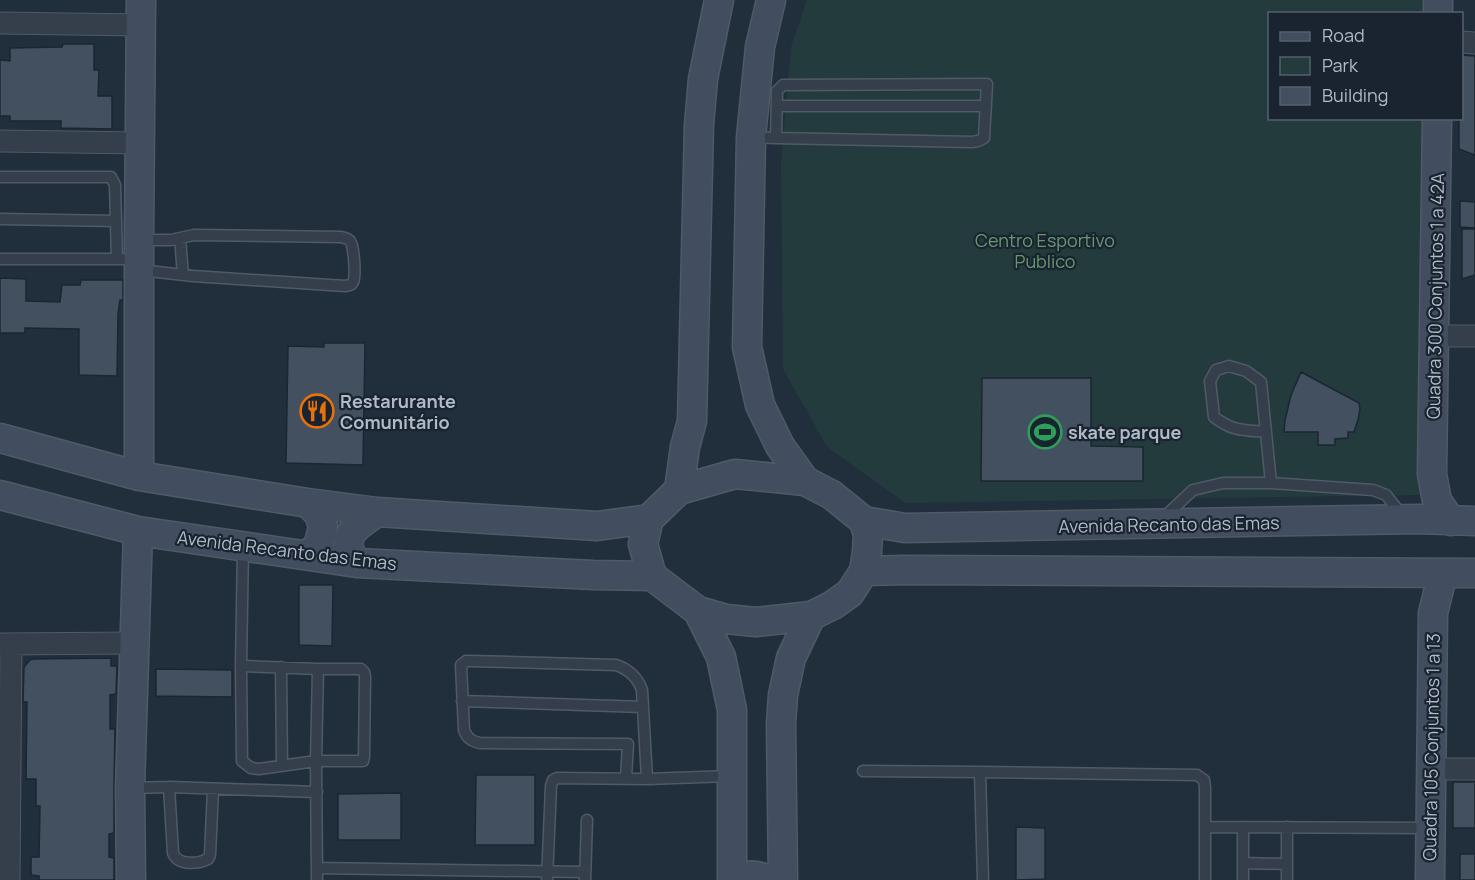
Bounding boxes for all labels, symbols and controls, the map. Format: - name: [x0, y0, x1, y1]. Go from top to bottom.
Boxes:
- legend: [1268, 12, 1463, 120]
- text: Road: [1322, 23, 1365, 47]
- text: Park: [1322, 53, 1359, 77]
- text: Building: [1322, 83, 1388, 107]
- street label: Quadra 300 Conjuntos 1 a 42A: [1421, 172, 1449, 419]
- park label: Centro Esportivo Publico: [975, 228, 1115, 273]
- place label: Restarurante Comunitário: [340, 389, 456, 434]
- restaurant icon: Restarurante Comunitário: [299, 393, 335, 429]
- sports icon: skate parque: [1027, 414, 1063, 450]
- place label: skate parque: [1068, 420, 1182, 444]
- street label: Avenida Recanto das Emas: [1058, 510, 1280, 538]
- street label: Avenida Recanto das Emas: [176, 525, 398, 575]
- street label: Quadra 105 Conjuntos 1 a 13: [1417, 633, 1445, 861]

